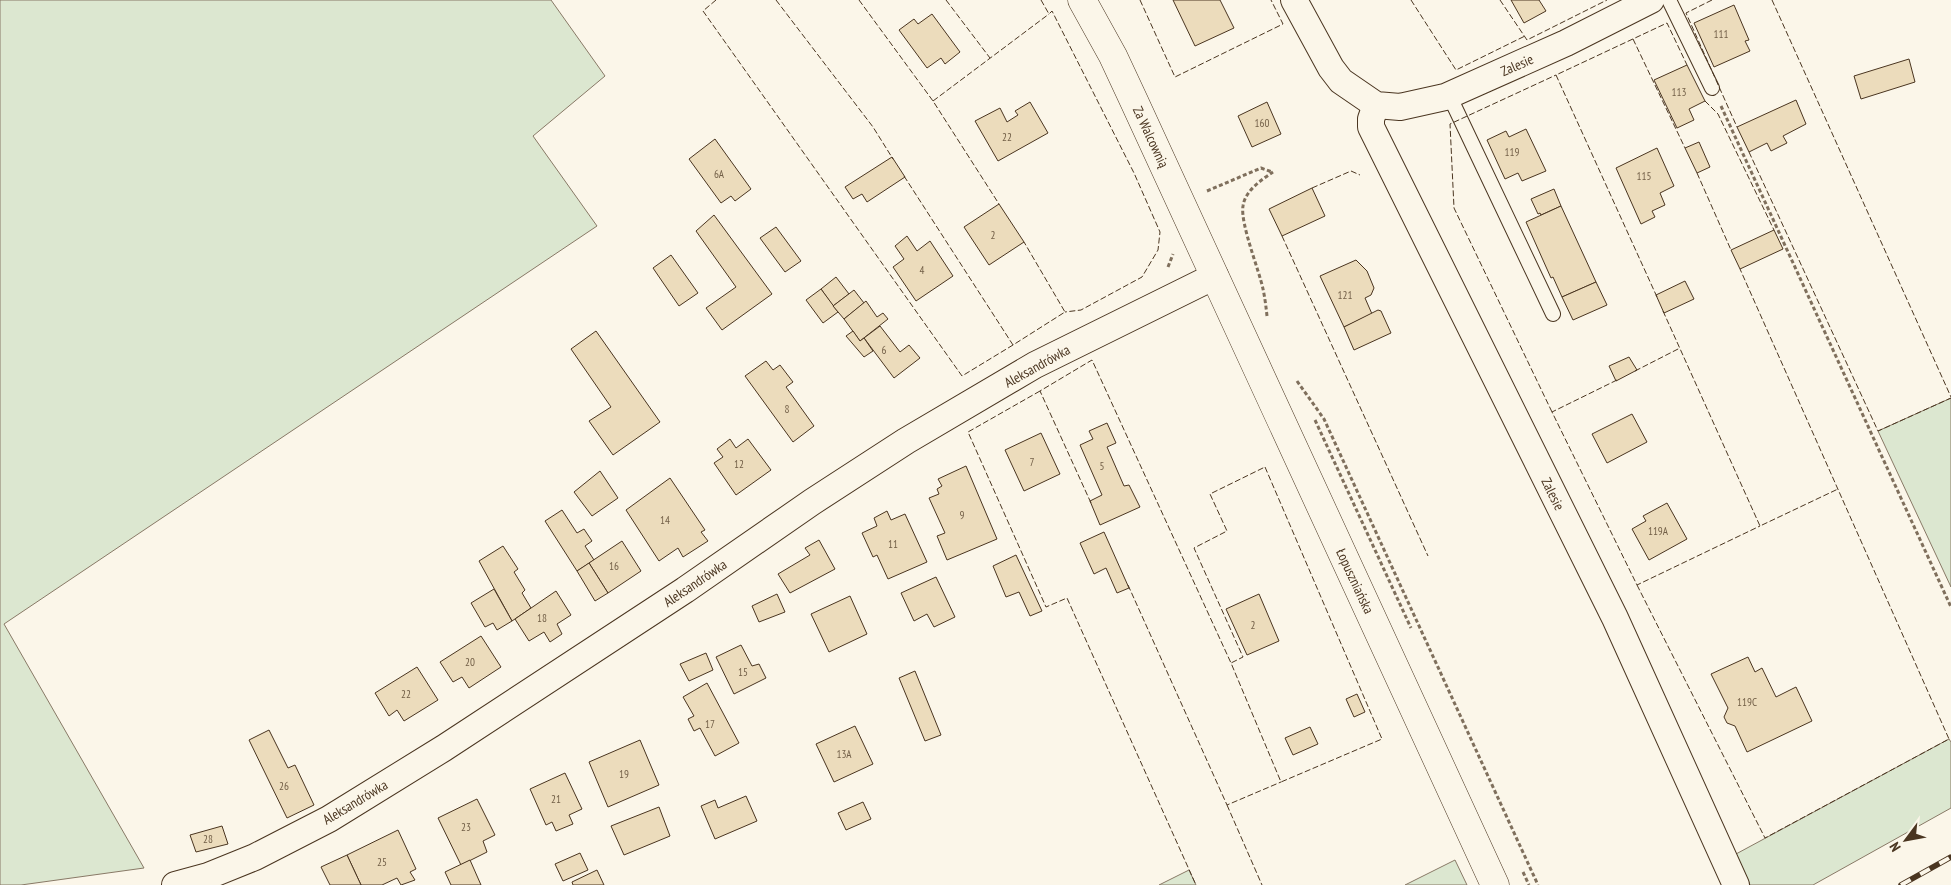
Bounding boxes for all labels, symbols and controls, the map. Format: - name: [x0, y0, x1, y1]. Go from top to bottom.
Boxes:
- house number: 111: [1714, 27, 1728, 41]
- street label: Zalesie: [1498, 50, 1536, 80]
- house number: 113: [1672, 85, 1686, 99]
- street label: Za Walcownią: [1129, 103, 1173, 171]
- house number: 160: [1255, 116, 1269, 130]
- house number: 22: [1002, 130, 1012, 144]
- house number: 119: [1505, 145, 1519, 159]
- house number: 6A: [714, 167, 725, 181]
- house number: 115: [1637, 169, 1651, 183]
- house number: 2: [991, 228, 996, 242]
- house number: 4: [920, 263, 925, 277]
- house number: 121: [1338, 288, 1352, 302]
- street label: Aleksandrówka: [1001, 341, 1073, 391]
- house number: 6: [882, 343, 887, 357]
- house number: 8: [785, 402, 790, 416]
- house number: 7: [1030, 455, 1035, 469]
- house number: 12: [734, 457, 744, 471]
- house number: 5: [1100, 459, 1105, 473]
- street label: Zalesie: [1537, 475, 1569, 513]
- house number: 9: [960, 508, 965, 522]
- house number: 14: [660, 513, 670, 527]
- house number: 119A: [1648, 524, 1669, 538]
- house number: 11: [888, 537, 898, 551]
- street label: Łopuszniańska: [1332, 546, 1378, 616]
- street label: Aleksandrówka: [660, 555, 730, 611]
- house number: 16: [609, 559, 619, 573]
- house number: 18: [537, 611, 547, 625]
- house number: 2: [1251, 618, 1256, 632]
- house number: 20: [465, 655, 475, 669]
- house number: 15: [738, 665, 748, 679]
- house number: 22: [401, 687, 411, 701]
- house number: 119C: [1737, 695, 1757, 709]
- house number: 17: [705, 717, 715, 731]
- house number: 13A: [836, 747, 852, 761]
- house number: 19: [619, 767, 629, 781]
- street label: Aleksandrówka: [319, 776, 391, 828]
- house number: 26: [279, 779, 289, 793]
- house number: 21: [551, 792, 561, 806]
- north arrow: [1881, 815, 1931, 865]
- house number: 23: [461, 820, 471, 834]
- house number: 28: [203, 832, 213, 846]
- text: N: [1885, 839, 1905, 855]
- house number: 25: [377, 855, 387, 869]

